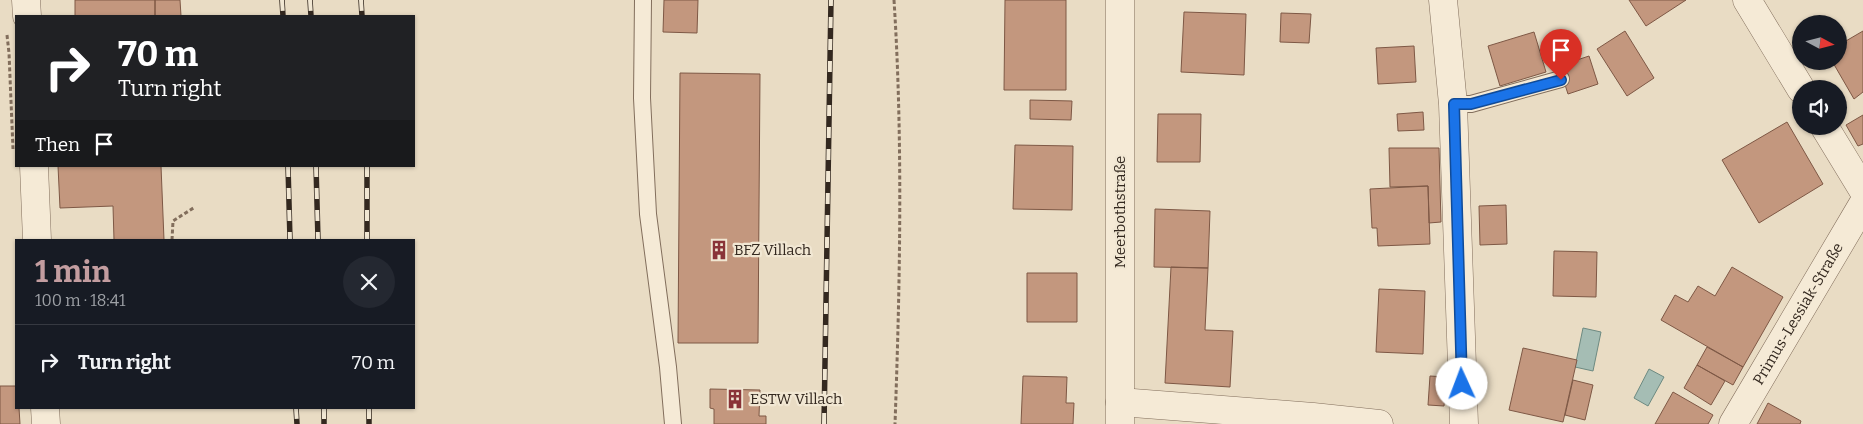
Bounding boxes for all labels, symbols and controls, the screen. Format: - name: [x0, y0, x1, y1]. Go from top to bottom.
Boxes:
- north arrow: [1792, 15, 1848, 70]
- map controls: [1792, 15, 1847, 135]
- pin: [1540, 29, 1582, 80]
- text: 70 m: [118, 33, 198, 75]
- icon: right: [35, 35, 100, 100]
- icon: arrive: [1547, 36, 1575, 64]
- text: Turn right: [118, 75, 221, 102]
- button: sound: [1792, 80, 1847, 135]
- icon: arrive: [90, 130, 118, 158]
- text: Then: [35, 133, 80, 156]
- street label: Meerbothstraße: [1111, 156, 1129, 268]
- building icon: BFZ Villach: [708, 239, 730, 261]
- street label: Primus-Lessiak-Straße: [1749, 240, 1847, 388]
- place label: BFZ Villach: [734, 241, 812, 259]
- text: 1 min: [35, 254, 111, 290]
- button: close: [343, 256, 395, 308]
- text: 100 m · 18:41: [35, 291, 126, 310]
- icon: right: [35, 348, 63, 376]
- text: Turn right: [78, 351, 171, 374]
- text: 70 m: [352, 351, 395, 374]
- position arrow: [1435, 357, 1487, 409]
- building icon: ESTW Villach: [724, 388, 746, 410]
- place label: ESTW Villach: [750, 390, 843, 408]

